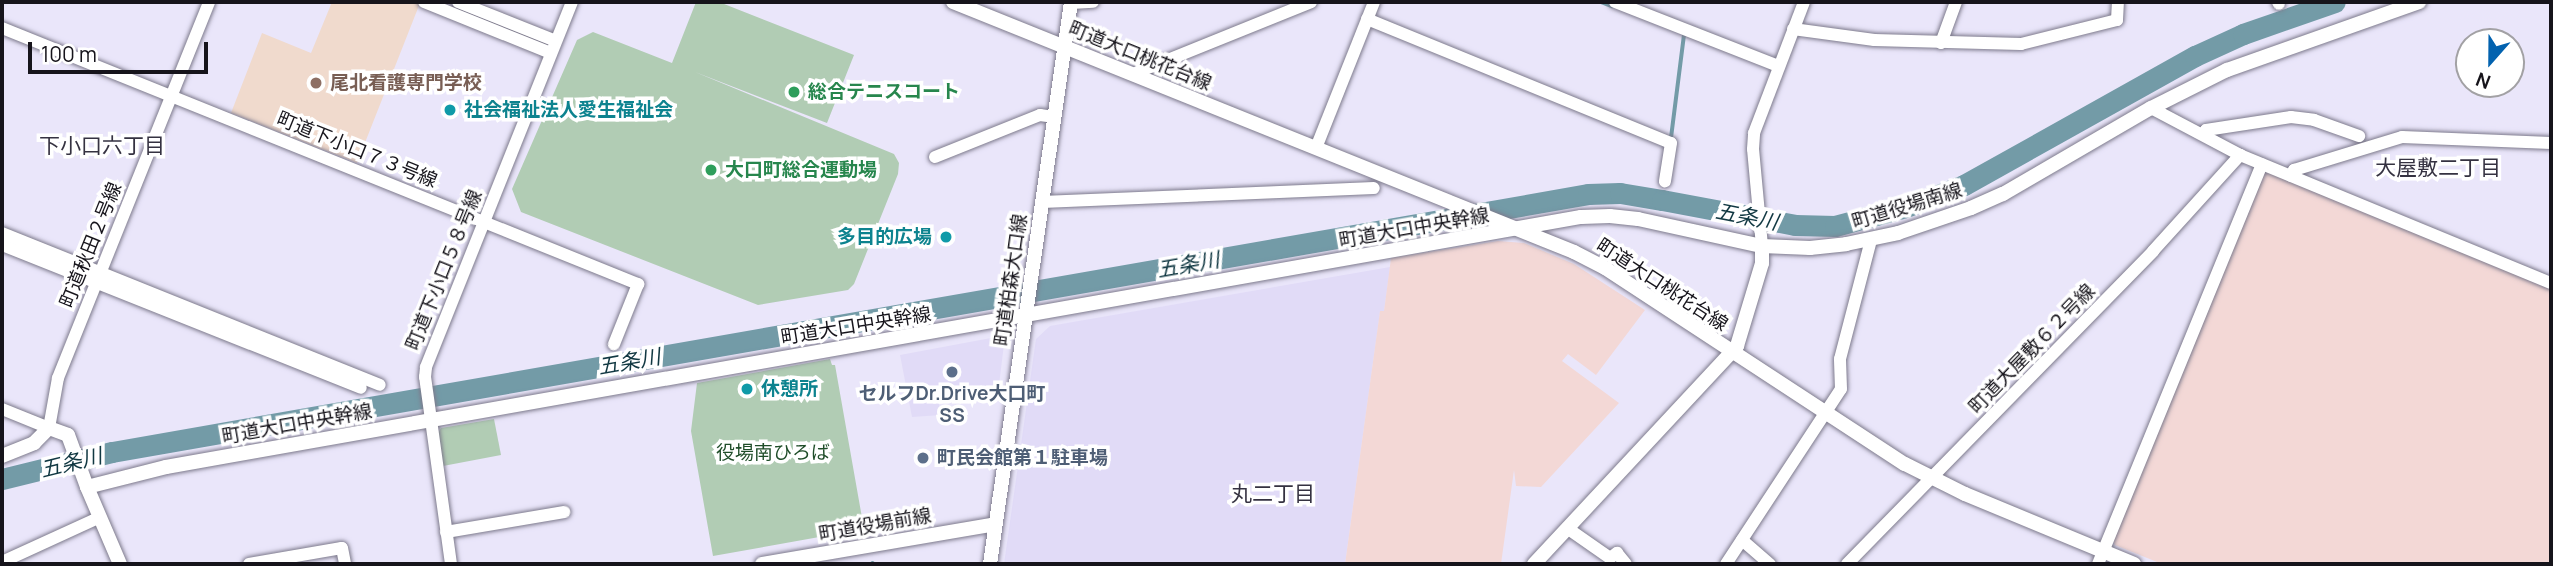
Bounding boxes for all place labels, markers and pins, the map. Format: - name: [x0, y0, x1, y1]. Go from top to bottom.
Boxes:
- place label: 尾北看護専門学校: [330, 72, 482, 94]
- marker: 尾北看護専門学校: [308, 75, 324, 91]
- place label: 総合テニスコート: [808, 81, 960, 103]
- marker: 総合テニスコート: [786, 84, 802, 100]
- place label: 社会福祉法人愛生福祉会: [464, 99, 673, 121]
- marker: 社会福祉法人愛生福祉会: [442, 102, 458, 118]
- place label: 大口町総合運動場: [725, 159, 877, 181]
- marker: 大口町総合運動場: [703, 162, 719, 178]
- place label: 多目的広場: [837, 226, 932, 248]
- marker: 多目的広場: [938, 229, 954, 245]
- marker: セルフDr.Drive大口町 SS: [944, 364, 960, 380]
- place label: 休憩所: [761, 378, 818, 400]
- marker: 休憩所: [739, 381, 755, 397]
- place label: セルフDr.Drive大口町 SS: [859, 383, 1045, 427]
- place label: 町民会館第１駐車場: [937, 447, 1108, 469]
- marker: 町民会館第１駐車場: [915, 450, 931, 466]

